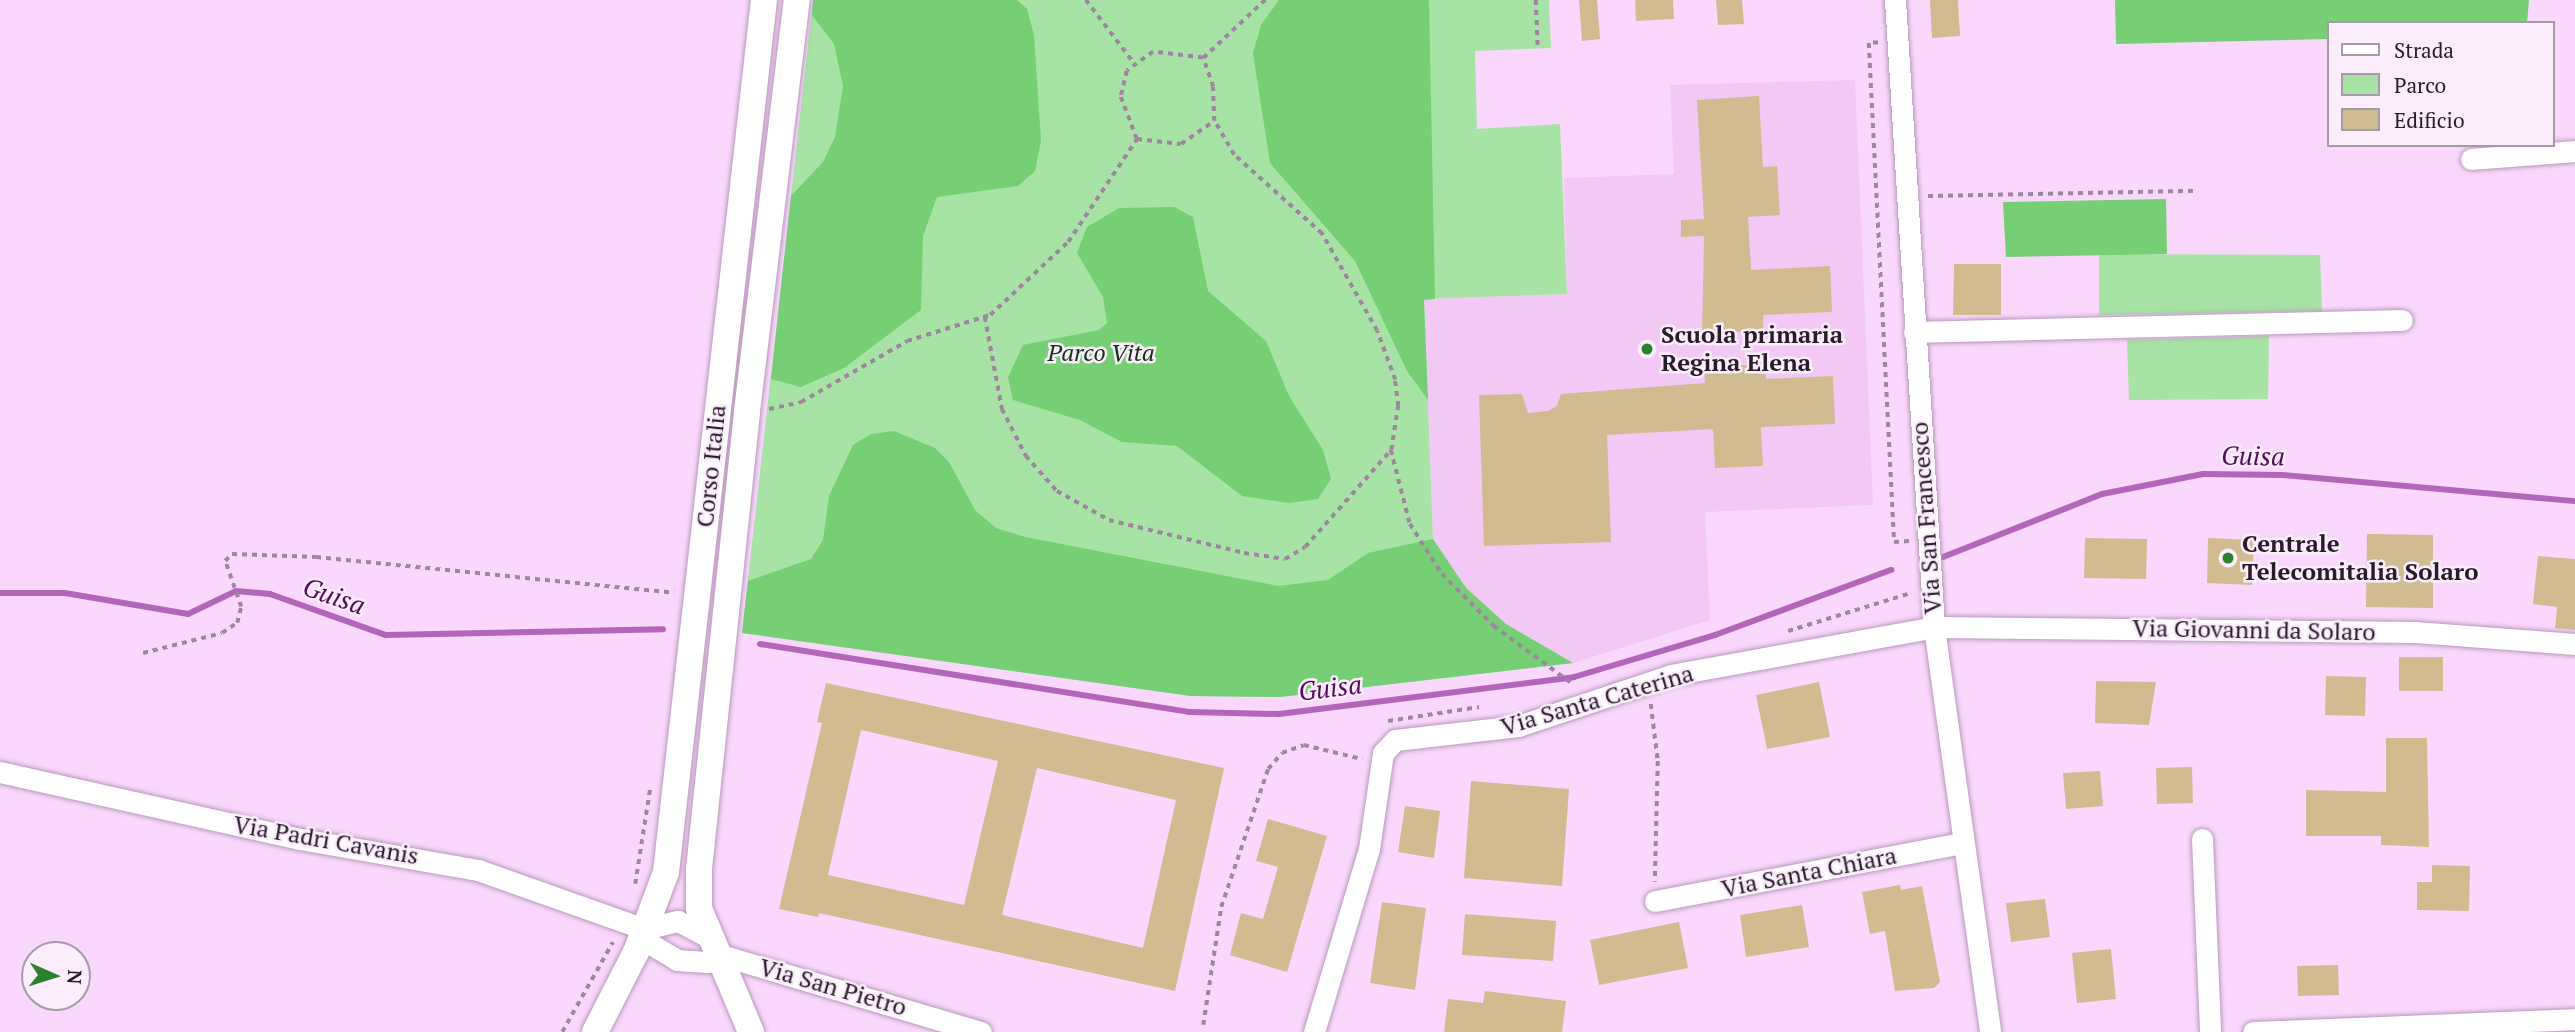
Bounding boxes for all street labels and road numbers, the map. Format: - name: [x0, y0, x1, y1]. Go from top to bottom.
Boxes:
- street label: Corso Italia: [690, 403, 732, 529]
- street label: Via San Francesco: [1905, 421, 1947, 615]
- street label: Via Giovanni da Solaro: [2132, 613, 2376, 647]
- street label: Via Santa Caterina: [1497, 659, 1697, 741]
- street label: Via Padri Cavanis: [231, 810, 421, 870]
- street label: Via Santa Chiara: [1719, 841, 1899, 903]
- street label: Via San Pietro: [756, 952, 910, 1022]

